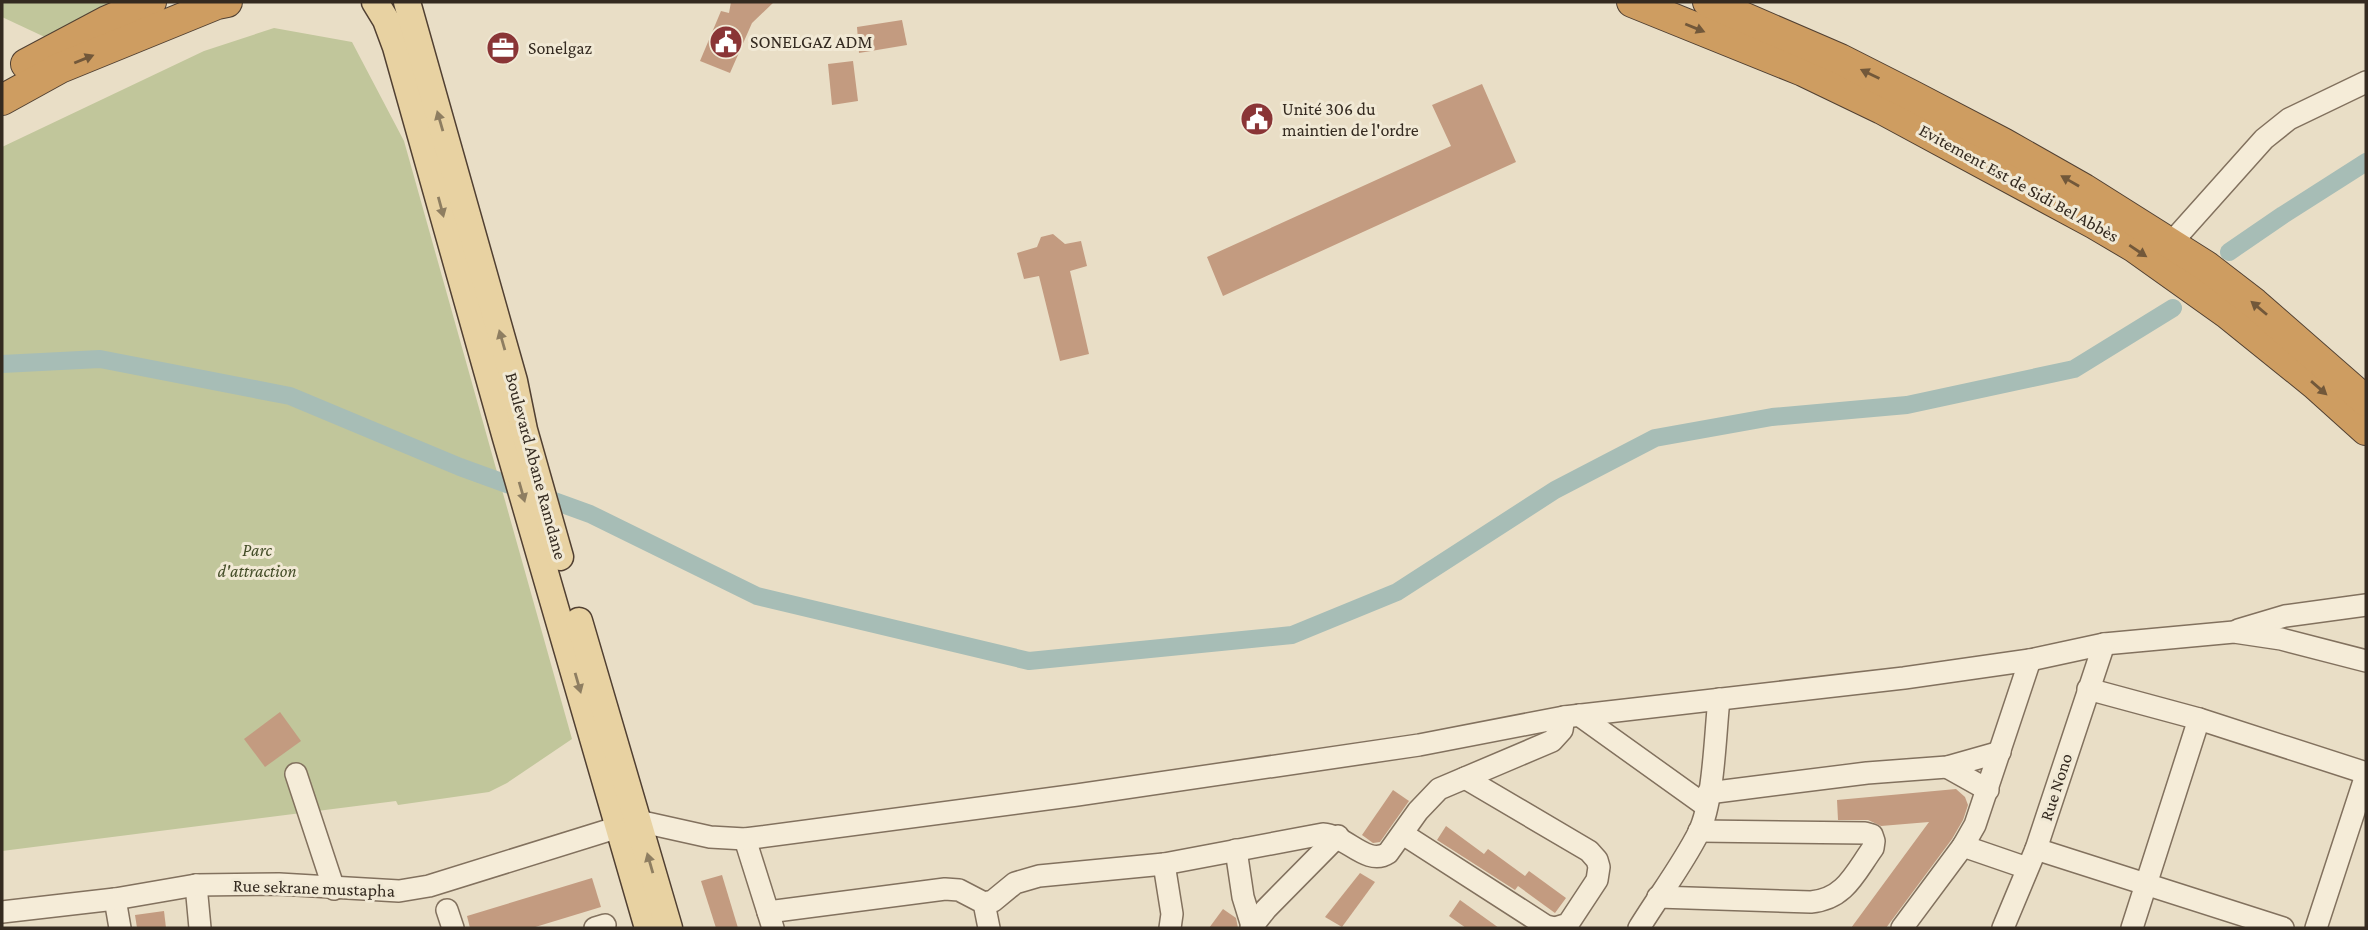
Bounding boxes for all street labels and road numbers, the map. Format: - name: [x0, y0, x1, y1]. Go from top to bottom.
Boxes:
- street label: Evitement Est de Sidi Bel Abbès: [1916, 120, 2122, 246]
- street label: Boulevard Abane Ramdane: [501, 370, 571, 562]
- street label: Rue Nono: [2036, 751, 2076, 823]
- street label: Rue sekrane mustapha: [233, 875, 395, 901]

